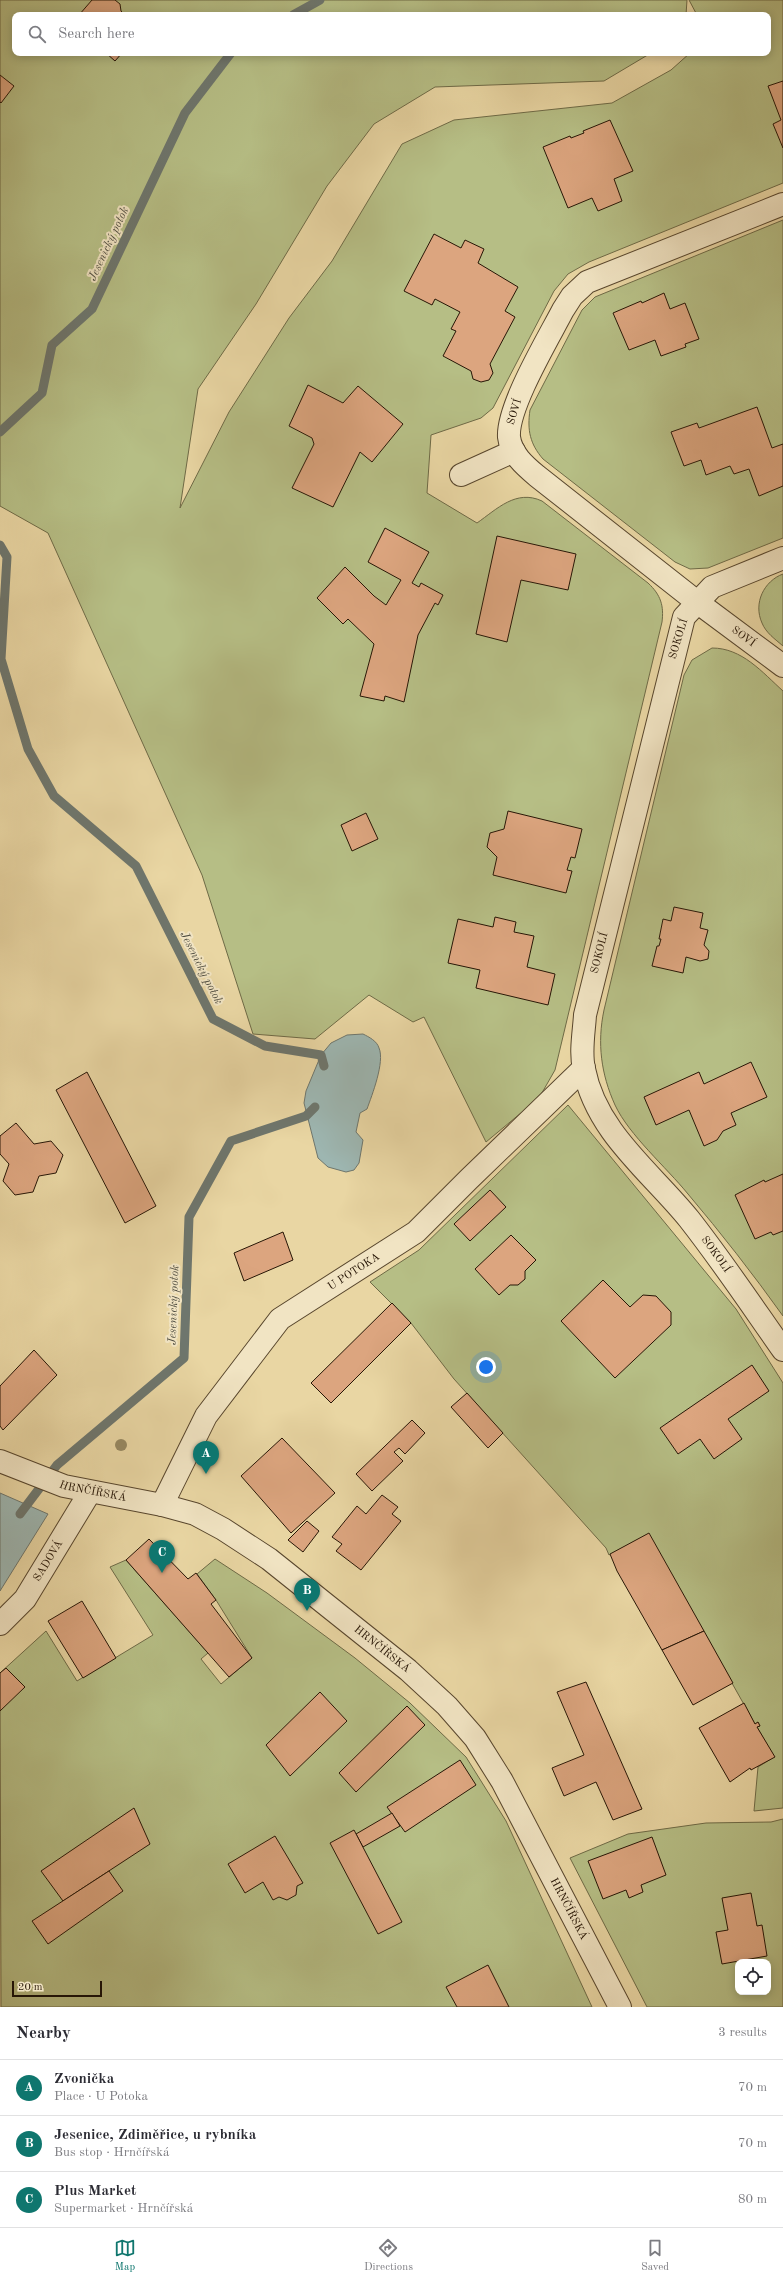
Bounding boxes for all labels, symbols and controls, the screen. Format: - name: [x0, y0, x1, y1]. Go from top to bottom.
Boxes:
- search box: [12, 12, 771, 56]
- icon: search: [26, 23, 48, 45]
- text: Search here: [58, 27, 135, 42]
- water label: Jesenický potok: [87, 205, 131, 283]
- street label: SOVÍ: [504, 397, 524, 426]
- street label: SOKOLÍ: [666, 617, 690, 661]
- street label: SOVÍ: [730, 624, 759, 649]
- water label: Jesenický potok: [177, 930, 225, 1006]
- street label: SOKOLÍ: [588, 931, 610, 975]
- street label: SOKOLÍ: [699, 1234, 734, 1275]
- street label: U POTOKA: [326, 1251, 382, 1292]
- water label: Jesenický potok: [167, 1265, 181, 1345]
- your location: [476, 1357, 496, 1377]
- pin: A: [193, 1441, 219, 1474]
- street label: HRNČÍŘSKÁ: [58, 1479, 128, 1504]
- street label: SADOVÁ: [32, 1537, 65, 1583]
- pin: C: [149, 1540, 175, 1573]
- pin: B: [294, 1578, 320, 1611]
- street label: HRNČÍŘSKÁ: [352, 1624, 414, 1675]
- street label: HRNČÍŘSKÁ: [548, 1876, 592, 1942]
- map controls: [735, 1959, 771, 1995]
- button: locate: [735, 1959, 771, 1995]
- scale bar: [12, 1979, 102, 1998]
- text: 20 m: [18, 1982, 43, 1993]
- text: Nearby: [16, 2025, 71, 2042]
- text: 3 results: [718, 2026, 767, 2039]
- text: Zvonička: [54, 2072, 114, 2087]
- text: A: [24, 2081, 34, 2094]
- text: 70 m: [738, 2081, 767, 2094]
- text: Place · U Potoka: [54, 2090, 148, 2103]
- text: Jesenice, Zdiměřice, u rybníka: [54, 2128, 256, 2143]
- text: B: [24, 2137, 34, 2150]
- text: 70 m: [738, 2137, 767, 2150]
- text: Bus stop · Hrnčířská: [54, 2146, 169, 2159]
- text: Plus Market: [54, 2184, 136, 2199]
- text: C: [25, 2193, 33, 2206]
- text: 80 m: [738, 2193, 767, 2206]
- text: Supermarket · Hrnčířská: [54, 2202, 193, 2215]
- tab: Map: [114, 2237, 136, 2275]
- tab: Directions: [364, 2237, 413, 2275]
- tab: Saved: [641, 2237, 669, 2275]

